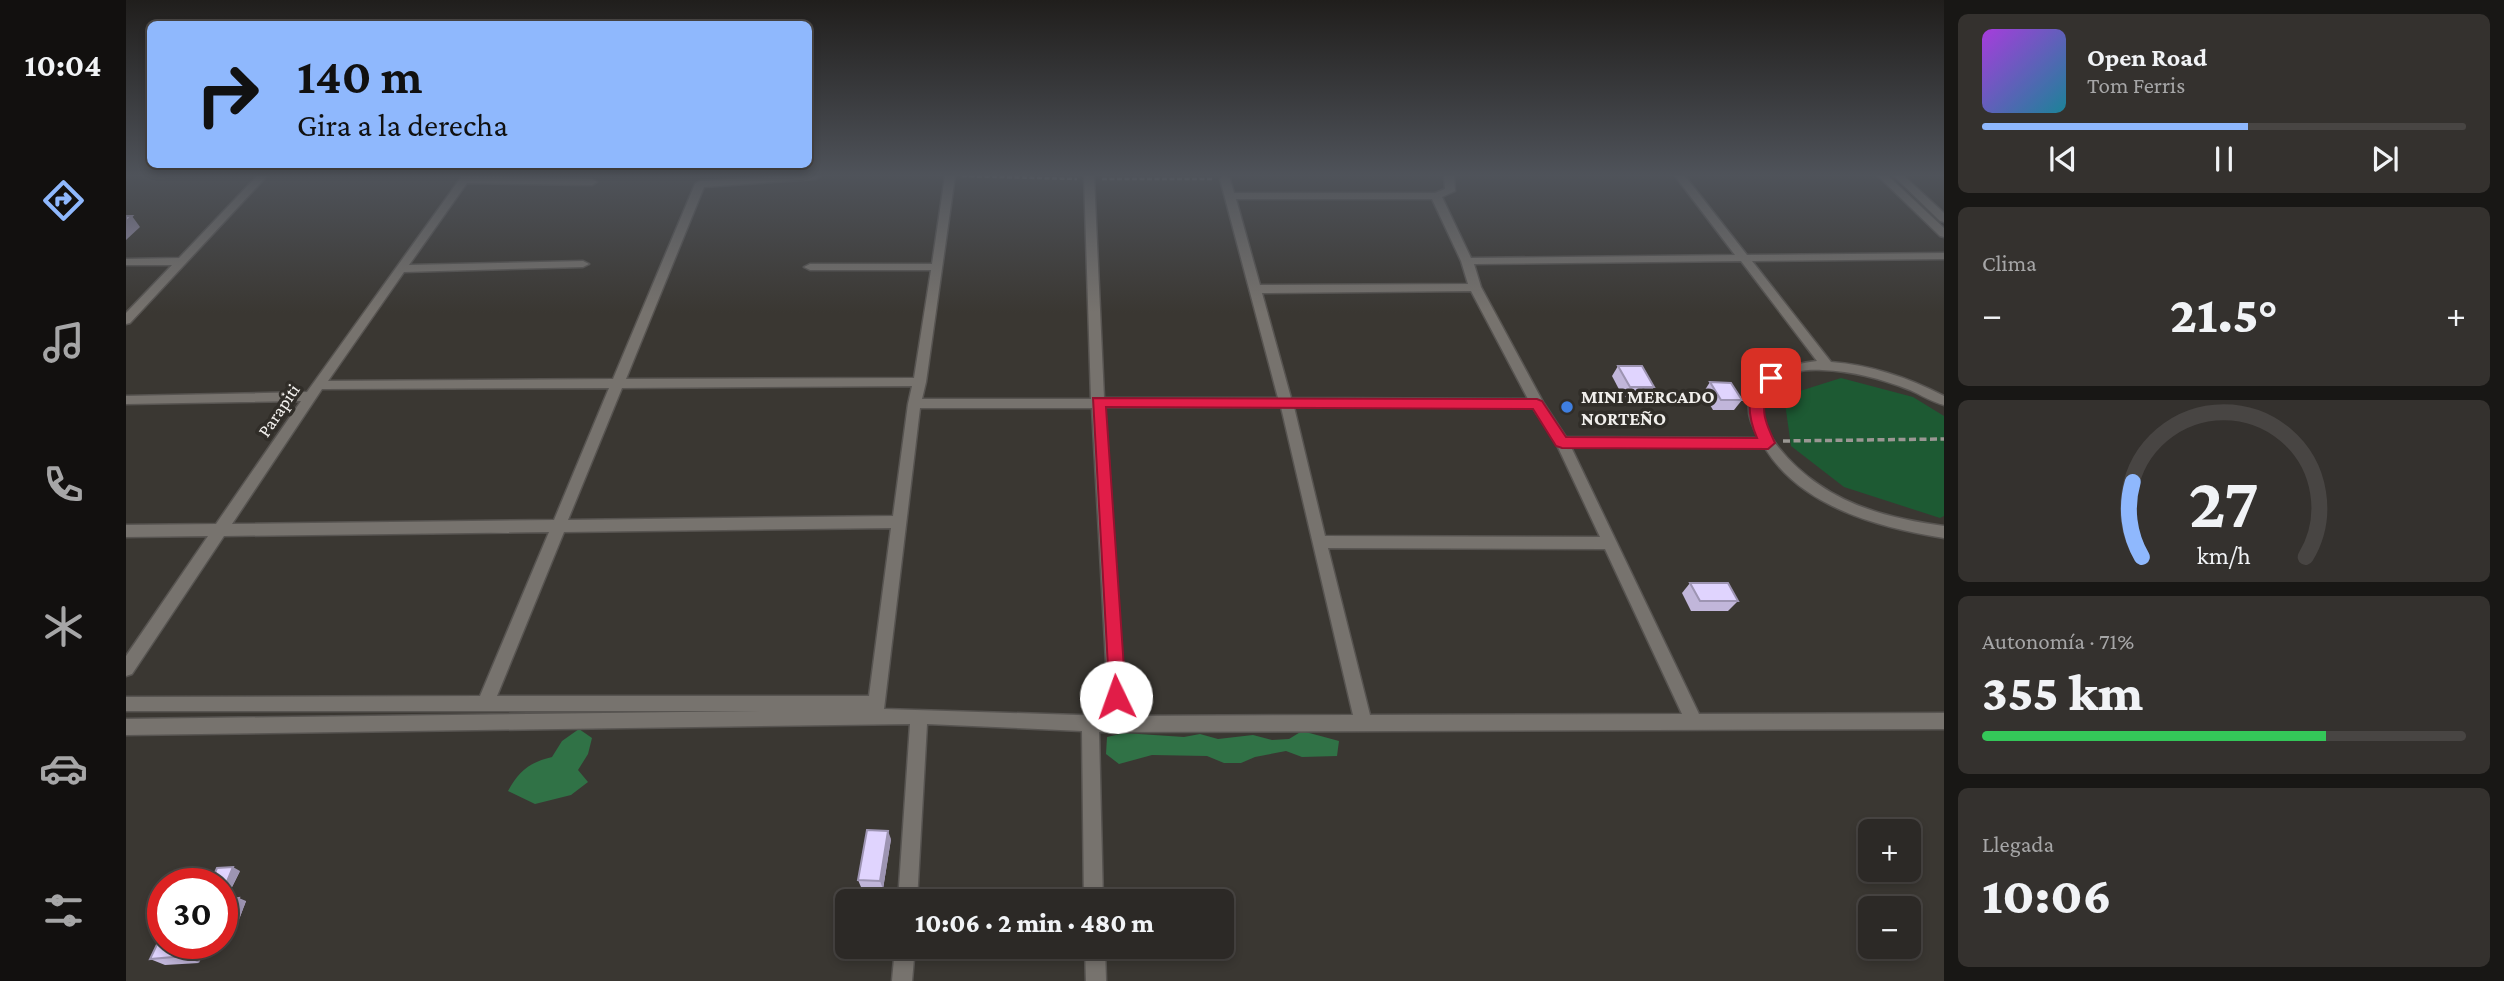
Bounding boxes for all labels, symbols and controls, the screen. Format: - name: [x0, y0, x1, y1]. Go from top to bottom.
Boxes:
- text: Open Road: [2087, 43, 2207, 72]
- text: 10:04: [25, 47, 102, 83]
- icon: right: [182, 49, 273, 140]
- text: 140 m: [297, 49, 422, 104]
- text: Tom Ferris: [2087, 72, 2185, 98]
- text: Gira a la derecha: [297, 107, 508, 143]
- icon: previous: [2044, 140, 2082, 178]
- icon: pause: [2205, 140, 2243, 178]
- icon: next: [2366, 140, 2404, 178]
- icon: directions: [39, 176, 88, 225]
- text: Clima: [1982, 250, 2037, 276]
- text: 21.5°: [2170, 285, 2278, 343]
- text: −: [1982, 293, 2002, 335]
- text: +: [2446, 293, 2466, 335]
- icon: music: [39, 318, 88, 367]
- pin: [1741, 348, 1801, 408]
- icon: arrive: [1752, 359, 1790, 397]
- street label: Parapiti: [253, 380, 304, 441]
- place label: MINI MERCADO NORTEÑO: [1581, 386, 1715, 429]
- marker: MINI MERCADO NORTEÑO: [1559, 399, 1575, 415]
- icon: phone: [39, 460, 88, 509]
- text: 27: [2189, 462, 2259, 543]
- text: km/h: [2197, 541, 2251, 568]
- icon: climate: [39, 602, 88, 651]
- text: Autonomía · 71%: [1982, 628, 2134, 654]
- position arrow: [1079, 660, 1153, 734]
- text: 355 km: [1982, 663, 2143, 721]
- icon: car: [39, 744, 88, 793]
- map controls: [1858, 819, 1921, 959]
- button: +: [1858, 819, 1921, 882]
- text: Llegada: [1982, 831, 2054, 857]
- text: 10:06: [1982, 866, 2112, 924]
- speed limit sign: 30: [147, 868, 238, 959]
- icon: filters: [39, 886, 88, 935]
- button: −: [1858, 896, 1921, 959]
- text: 10:06 · 2 min · 480 m: [915, 909, 1154, 938]

